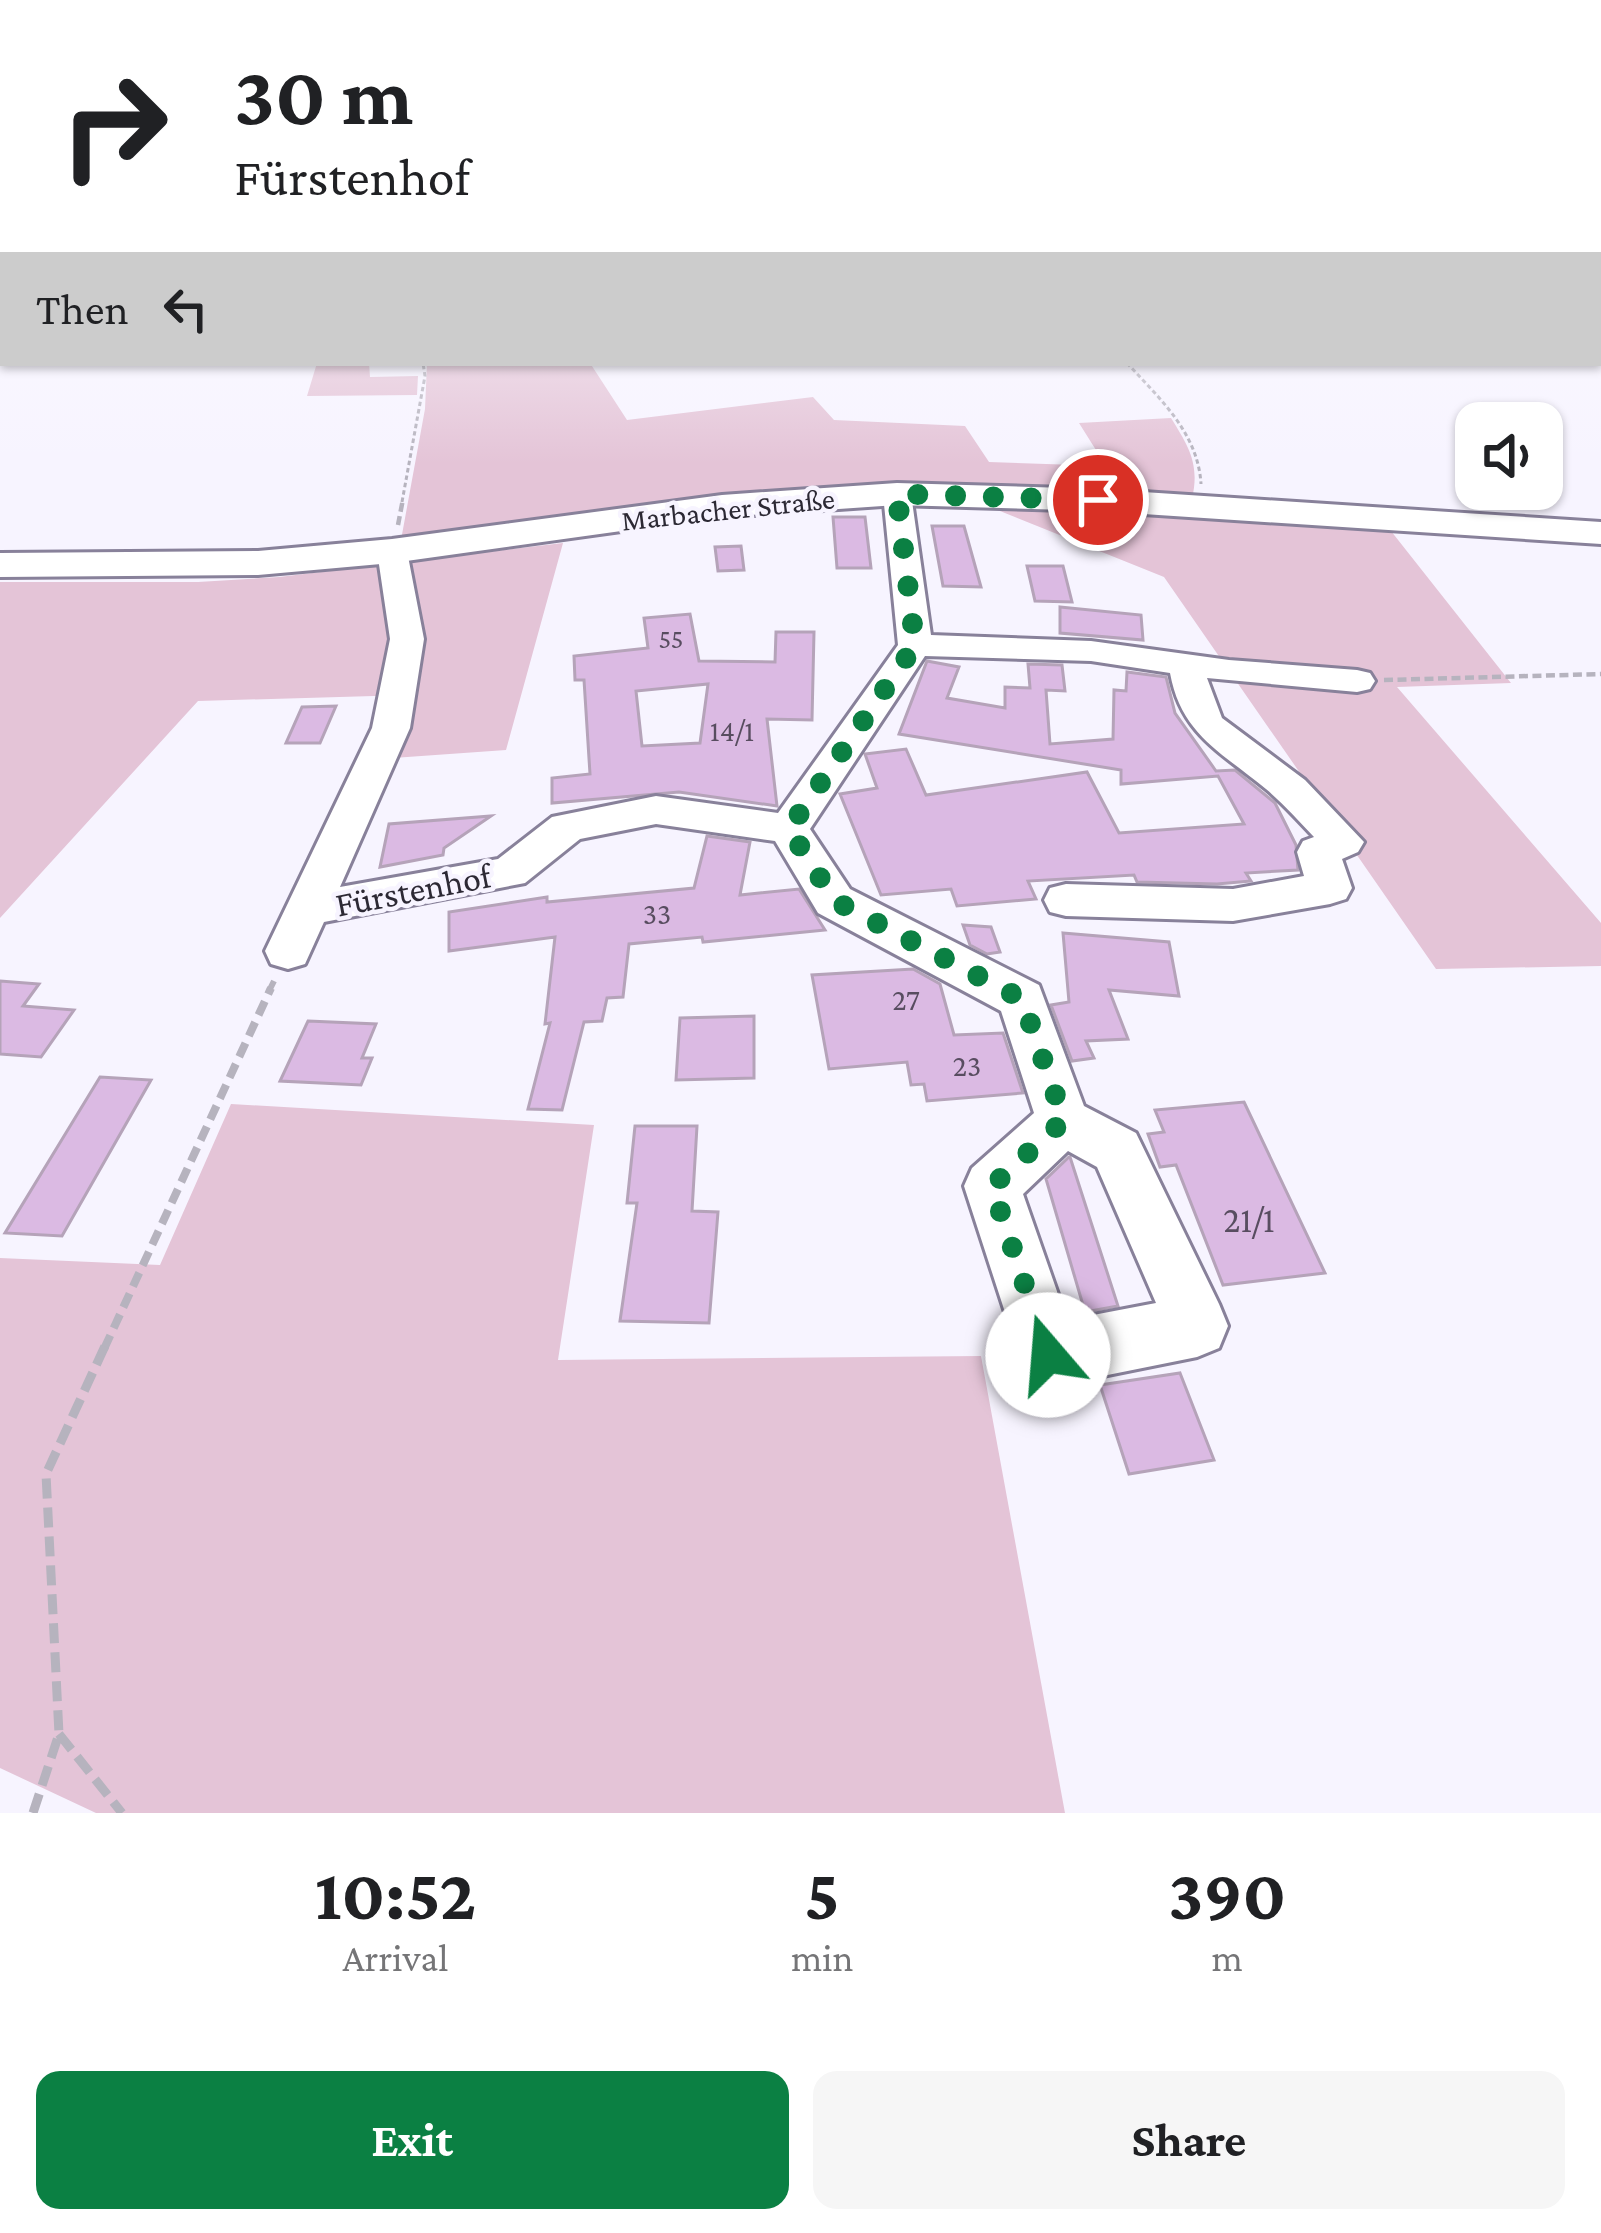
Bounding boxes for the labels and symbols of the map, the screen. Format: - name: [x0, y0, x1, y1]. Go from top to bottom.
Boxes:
- pin: [1047, 449, 1149, 551]
- street label: Marbacher Straße: [620, 481, 836, 537]
- house number: 55: [658, 624, 684, 654]
- house number: 14/1: [710, 714, 754, 747]
- street label: Fürstenhof: [332, 855, 496, 925]
- house number: 33: [643, 897, 671, 930]
- house number: 27: [892, 983, 920, 1016]
- house number: 23: [953, 1049, 981, 1082]
- house number: 21/1: [1223, 1200, 1275, 1240]
- position arrow: [985, 1292, 1111, 1418]

